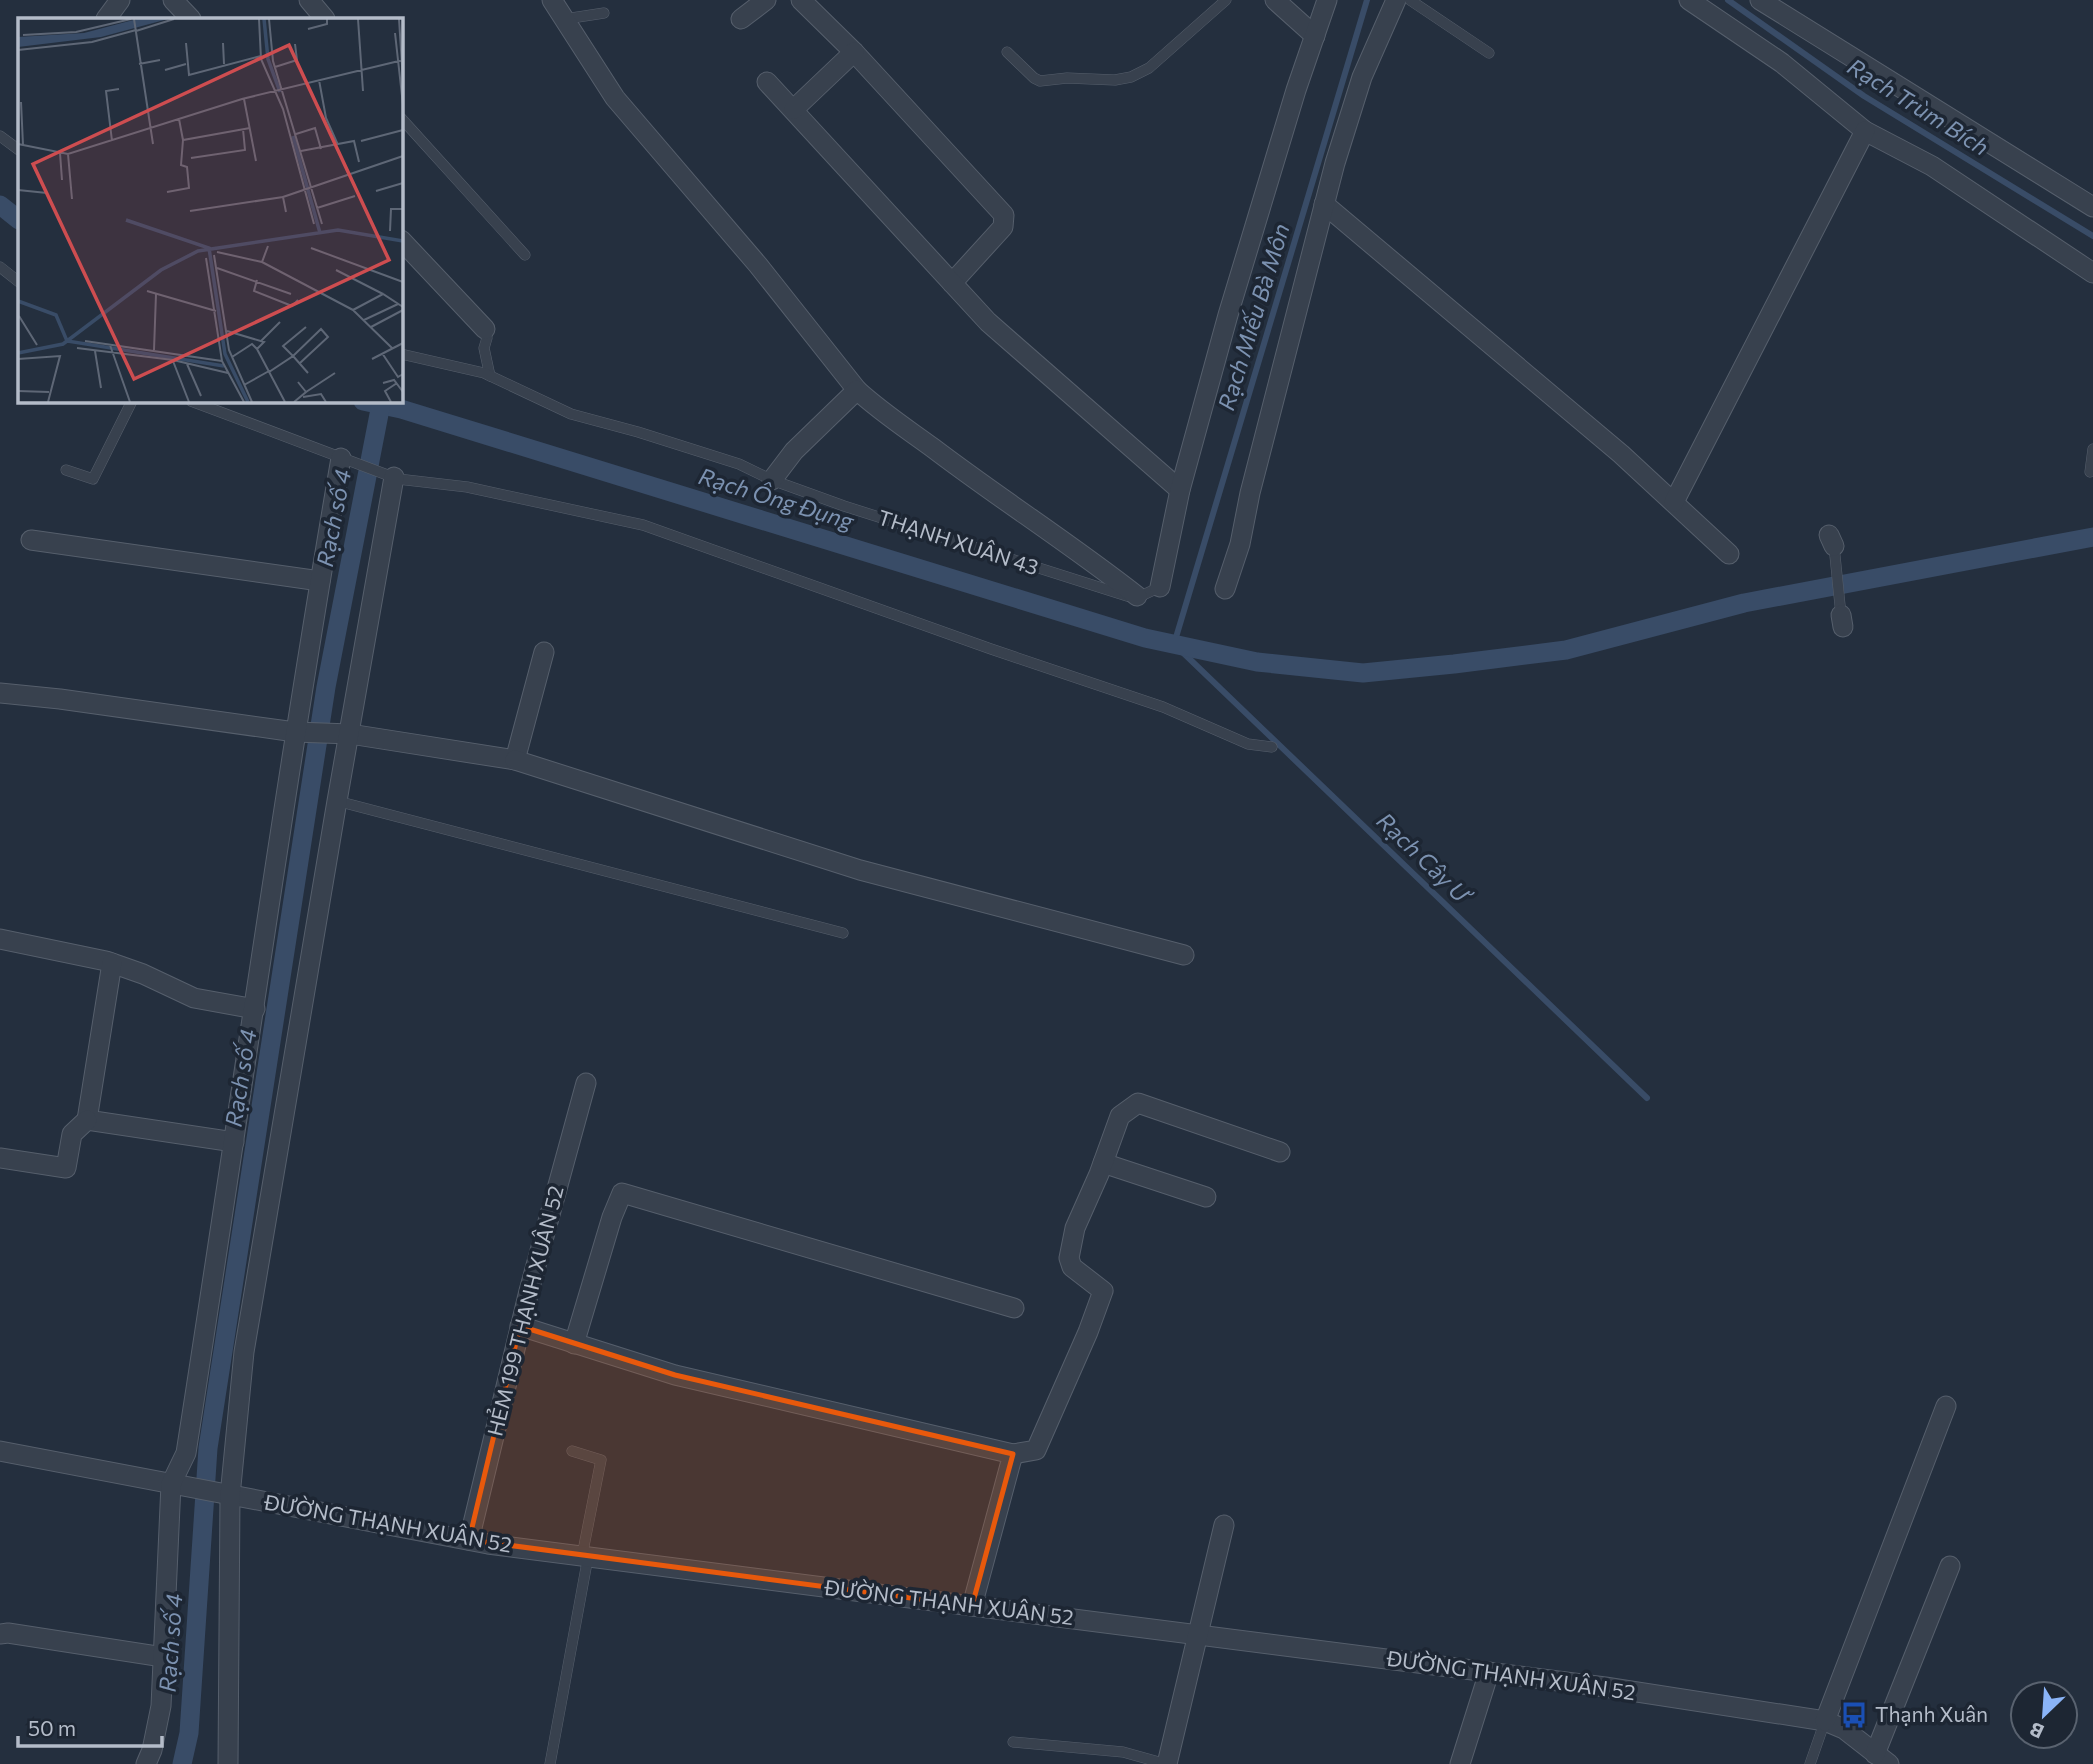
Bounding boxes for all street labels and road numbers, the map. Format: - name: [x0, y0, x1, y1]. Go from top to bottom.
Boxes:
- street label: THẠNH XUÂN 43: [875, 504, 1042, 579]
- street label: HẺM 199 THẠNH XUÂN 52: [480, 1183, 568, 1438]
- street label: ĐƯỜNG THẠNH XUÂN 52: [262, 1488, 514, 1557]
- street label: ĐƯỜNG THẠNH XUÂN 52: [822, 1574, 1075, 1629]
- street label: ĐƯỜNG THẠNH XUÂN 52: [1384, 1645, 1637, 1704]

